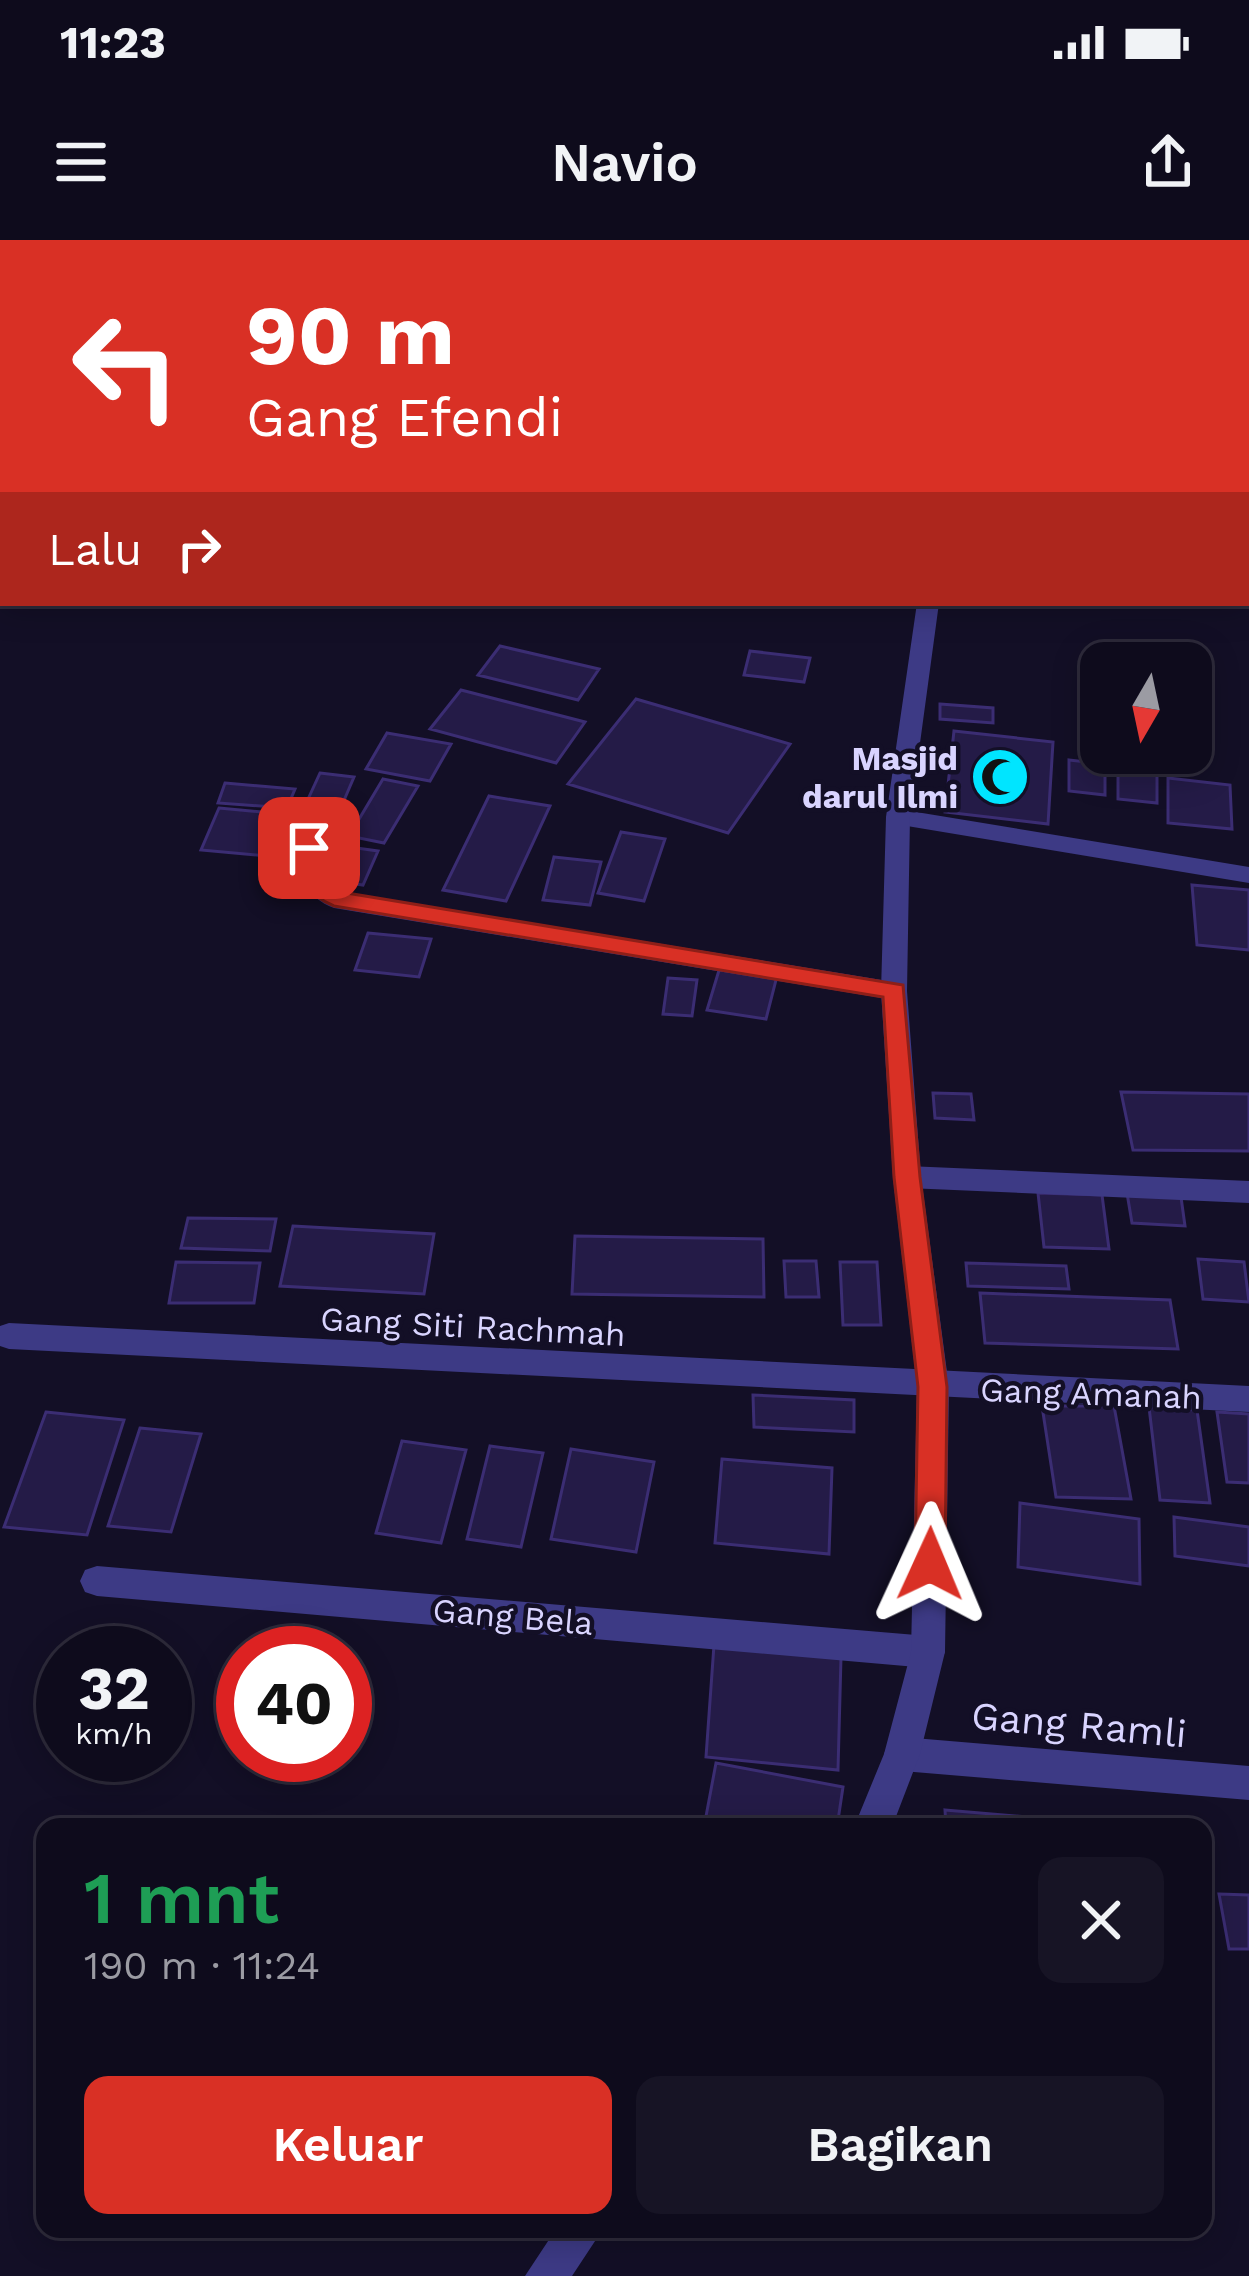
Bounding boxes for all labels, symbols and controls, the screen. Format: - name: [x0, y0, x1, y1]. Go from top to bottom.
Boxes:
- text: 11:23: [60, 16, 166, 69]
- icon: menu: [48, 129, 114, 195]
- icon: share: [1135, 129, 1201, 195]
- text: Navio: [551, 131, 698, 194]
- text: 90 m: [246, 286, 455, 384]
- icon: left: [48, 288, 204, 444]
- text: Gang Efendi: [246, 386, 563, 449]
- icon: right: [166, 516, 232, 582]
- text: Lalu: [48, 523, 142, 576]
- north arrow: [1080, 642, 1212, 774]
- map controls: [1080, 642, 1212, 774]
- place label: Masjid darul Ilmi: [802, 739, 958, 816]
- mosque icon: Masjid darul Ilmi: [969, 746, 1031, 808]
- pin: [258, 797, 360, 899]
- icon: arrive: [276, 815, 342, 881]
- street label: Gang Siti Rachmah: [319, 1299, 627, 1354]
- street label: Gang Amanah: [979, 1370, 1203, 1417]
- position arrow: [867, 1501, 993, 1627]
- street label: Gang Bela: [431, 1590, 595, 1643]
- speed limit sign: 40: [216, 1626, 372, 1782]
- text: 32: [78, 1653, 150, 1724]
- street label: Gang Ramli: [969, 1693, 1188, 1756]
- text: km/h: [75, 1716, 153, 1751]
- text: 1 mnt: [84, 1856, 279, 1940]
- button: close: [1038, 1857, 1164, 1983]
- text: 190 m · 11:24: [84, 1943, 320, 1988]
- button: Keluar: [84, 2076, 612, 2214]
- button: Bagikan: [636, 2076, 1164, 2214]

